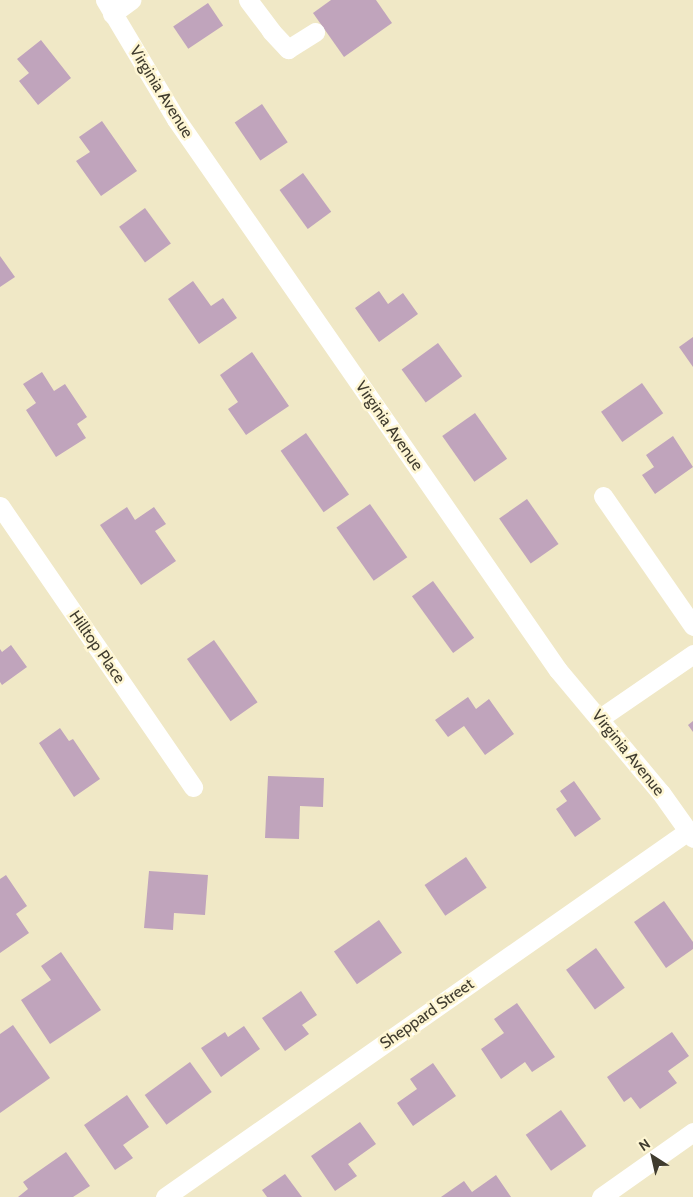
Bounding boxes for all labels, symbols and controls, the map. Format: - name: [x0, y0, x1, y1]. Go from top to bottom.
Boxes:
- street label: Virginia Avenue: [125, 42, 197, 142]
- street label: Virginia Avenue: [351, 378, 427, 474]
- street label: Hilltop Place: [65, 607, 129, 687]
- street label: Virginia Avenue: [588, 706, 668, 800]
- street label: Sheppard Street: [376, 975, 478, 1053]
- north arrow: [628, 1132, 678, 1182]
- text: N: [635, 1134, 654, 1155]

